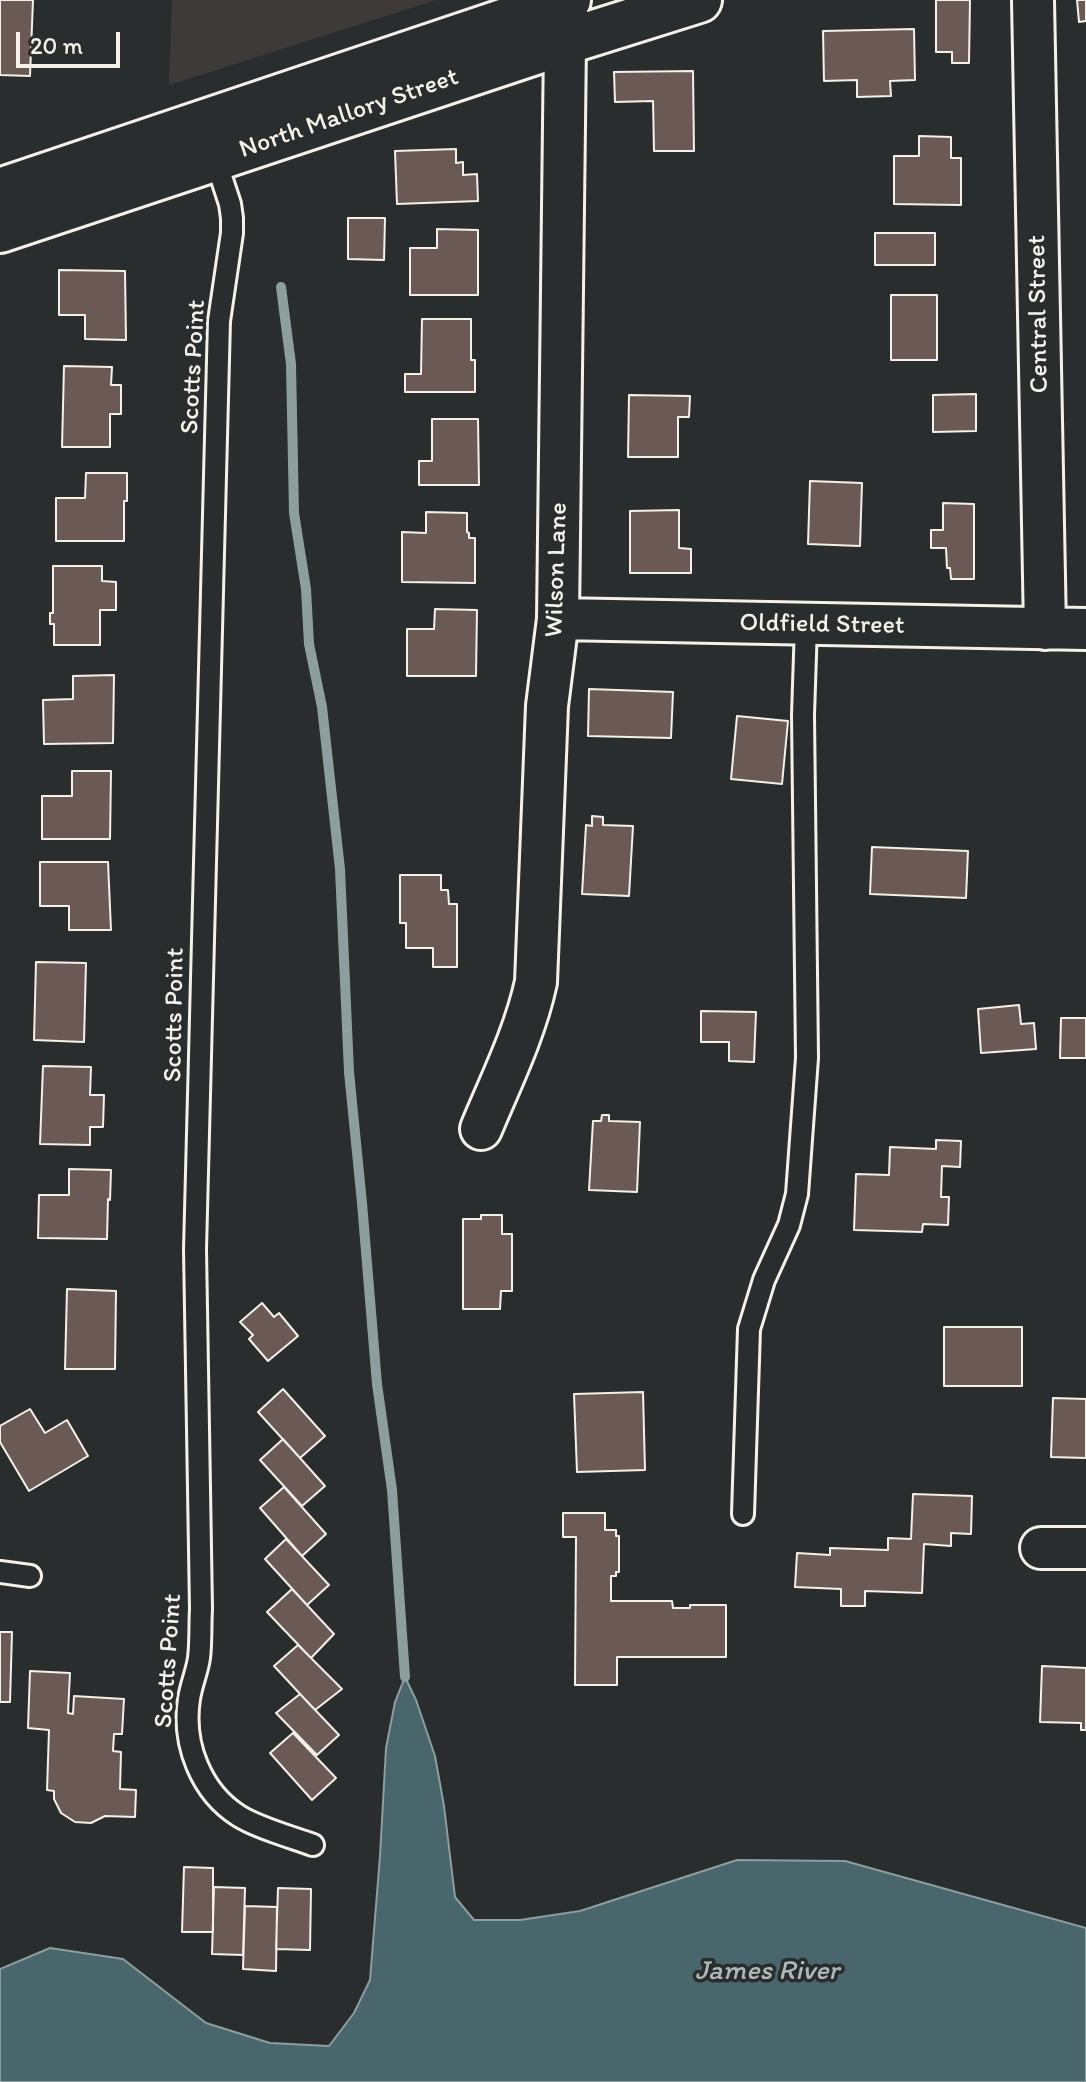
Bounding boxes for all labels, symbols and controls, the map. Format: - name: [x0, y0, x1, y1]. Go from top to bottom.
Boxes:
- scale bar: [20, 16, 124, 66]
- text: 20 m: [30, 31, 83, 60]
- street label: North Mallory Street: [235, 62, 463, 166]
- street label: Central Street: [1022, 234, 1056, 394]
- street label: Scotts Point: [175, 299, 213, 435]
- street label: Wilson Lane: [539, 502, 575, 638]
- street label: Oldfield Street: [739, 608, 905, 642]
- street label: Scotts Point: [158, 947, 192, 1083]
- street label: Scotts Point: [149, 1593, 189, 1729]
- water label: James River: [695, 1955, 839, 1989]

